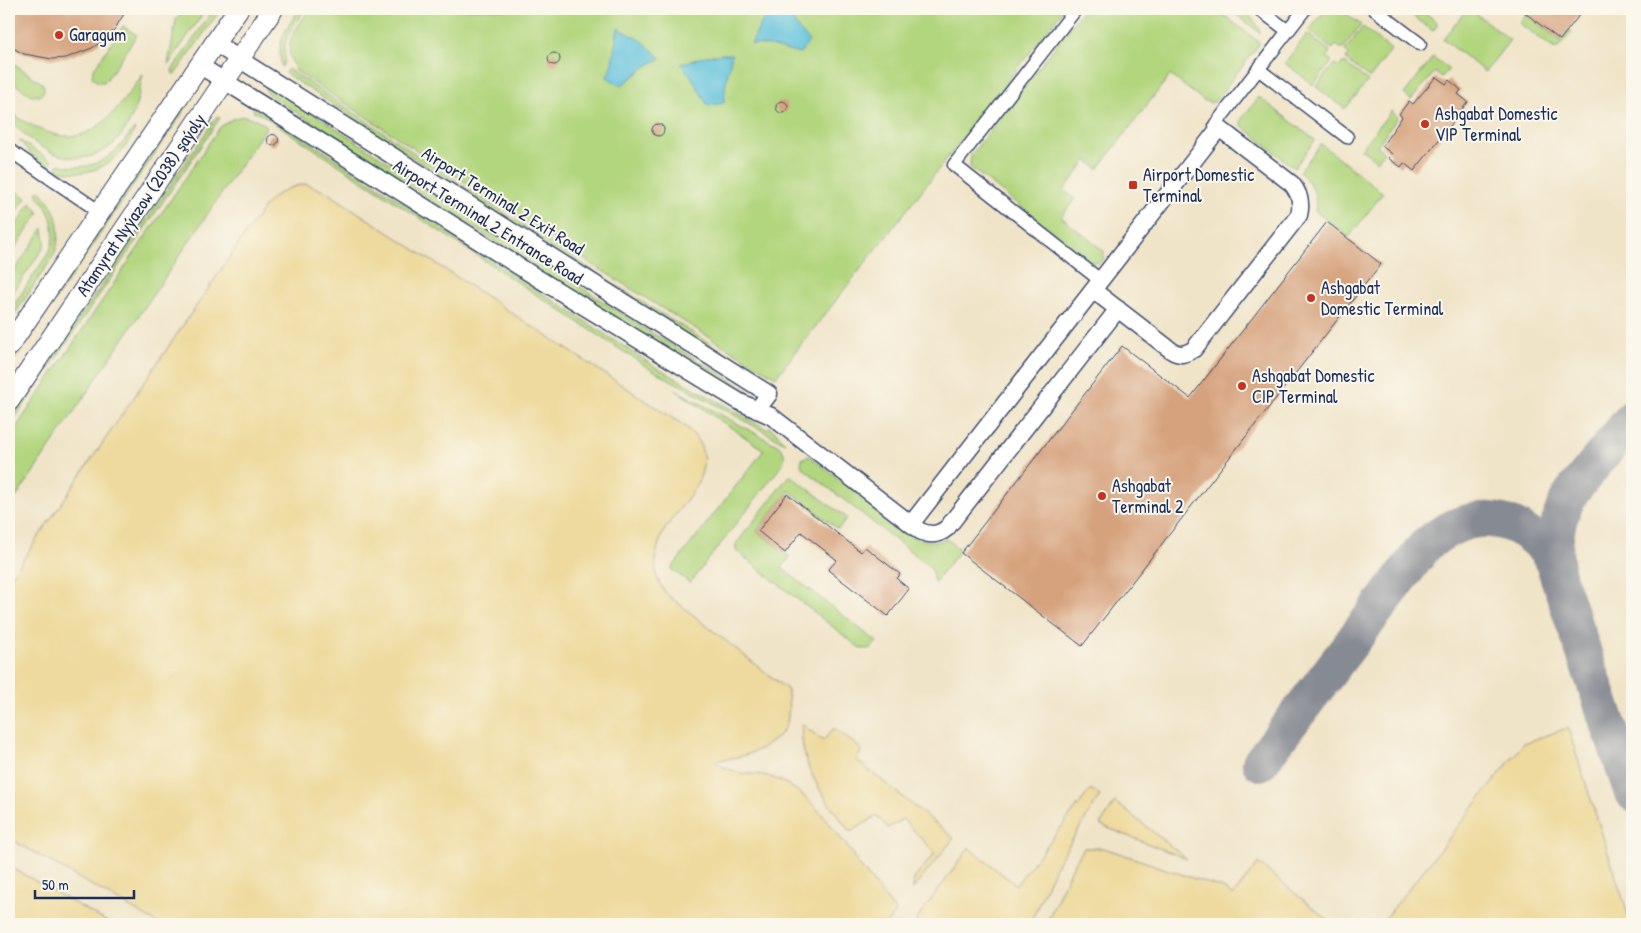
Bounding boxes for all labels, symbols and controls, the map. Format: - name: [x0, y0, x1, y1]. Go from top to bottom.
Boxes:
- place label: Garagum: [69, 22, 126, 47]
- marker: Garagum: [53, 29, 65, 41]
- place label: Ashgabat Domestic VIP Terminal: [1435, 101, 1558, 147]
- street label: Atamyrat Nyýazow (2038) şaýoly: [70, 108, 211, 301]
- marker: Ashgabat Domestic VIP Terminal: [1419, 118, 1431, 130]
- street label: Airport Terminal 2 Exit Road: [417, 140, 589, 261]
- street label: Airport Terminal 2 Entrance Road: [389, 153, 588, 290]
- place label: Airport Domestic Terminal: [1143, 162, 1254, 208]
- marker: Airport Domestic Terminal: [1127, 179, 1139, 191]
- place label: Ashgabat Domestic Terminal: [1321, 275, 1443, 321]
- marker: Ashgabat Domestic Terminal: [1305, 292, 1317, 304]
- place label: Ashgabat Domestic CIP Terminal: [1252, 363, 1375, 409]
- marker: Ashgabat Domestic CIP Terminal: [1236, 380, 1248, 392]
- place label: Ashgabat Terminal 2: [1112, 473, 1184, 519]
- marker: Ashgabat Terminal 2: [1096, 490, 1108, 502]
- scale bar: [35, 868, 134, 900]
- text: 50 m: [42, 874, 69, 895]

